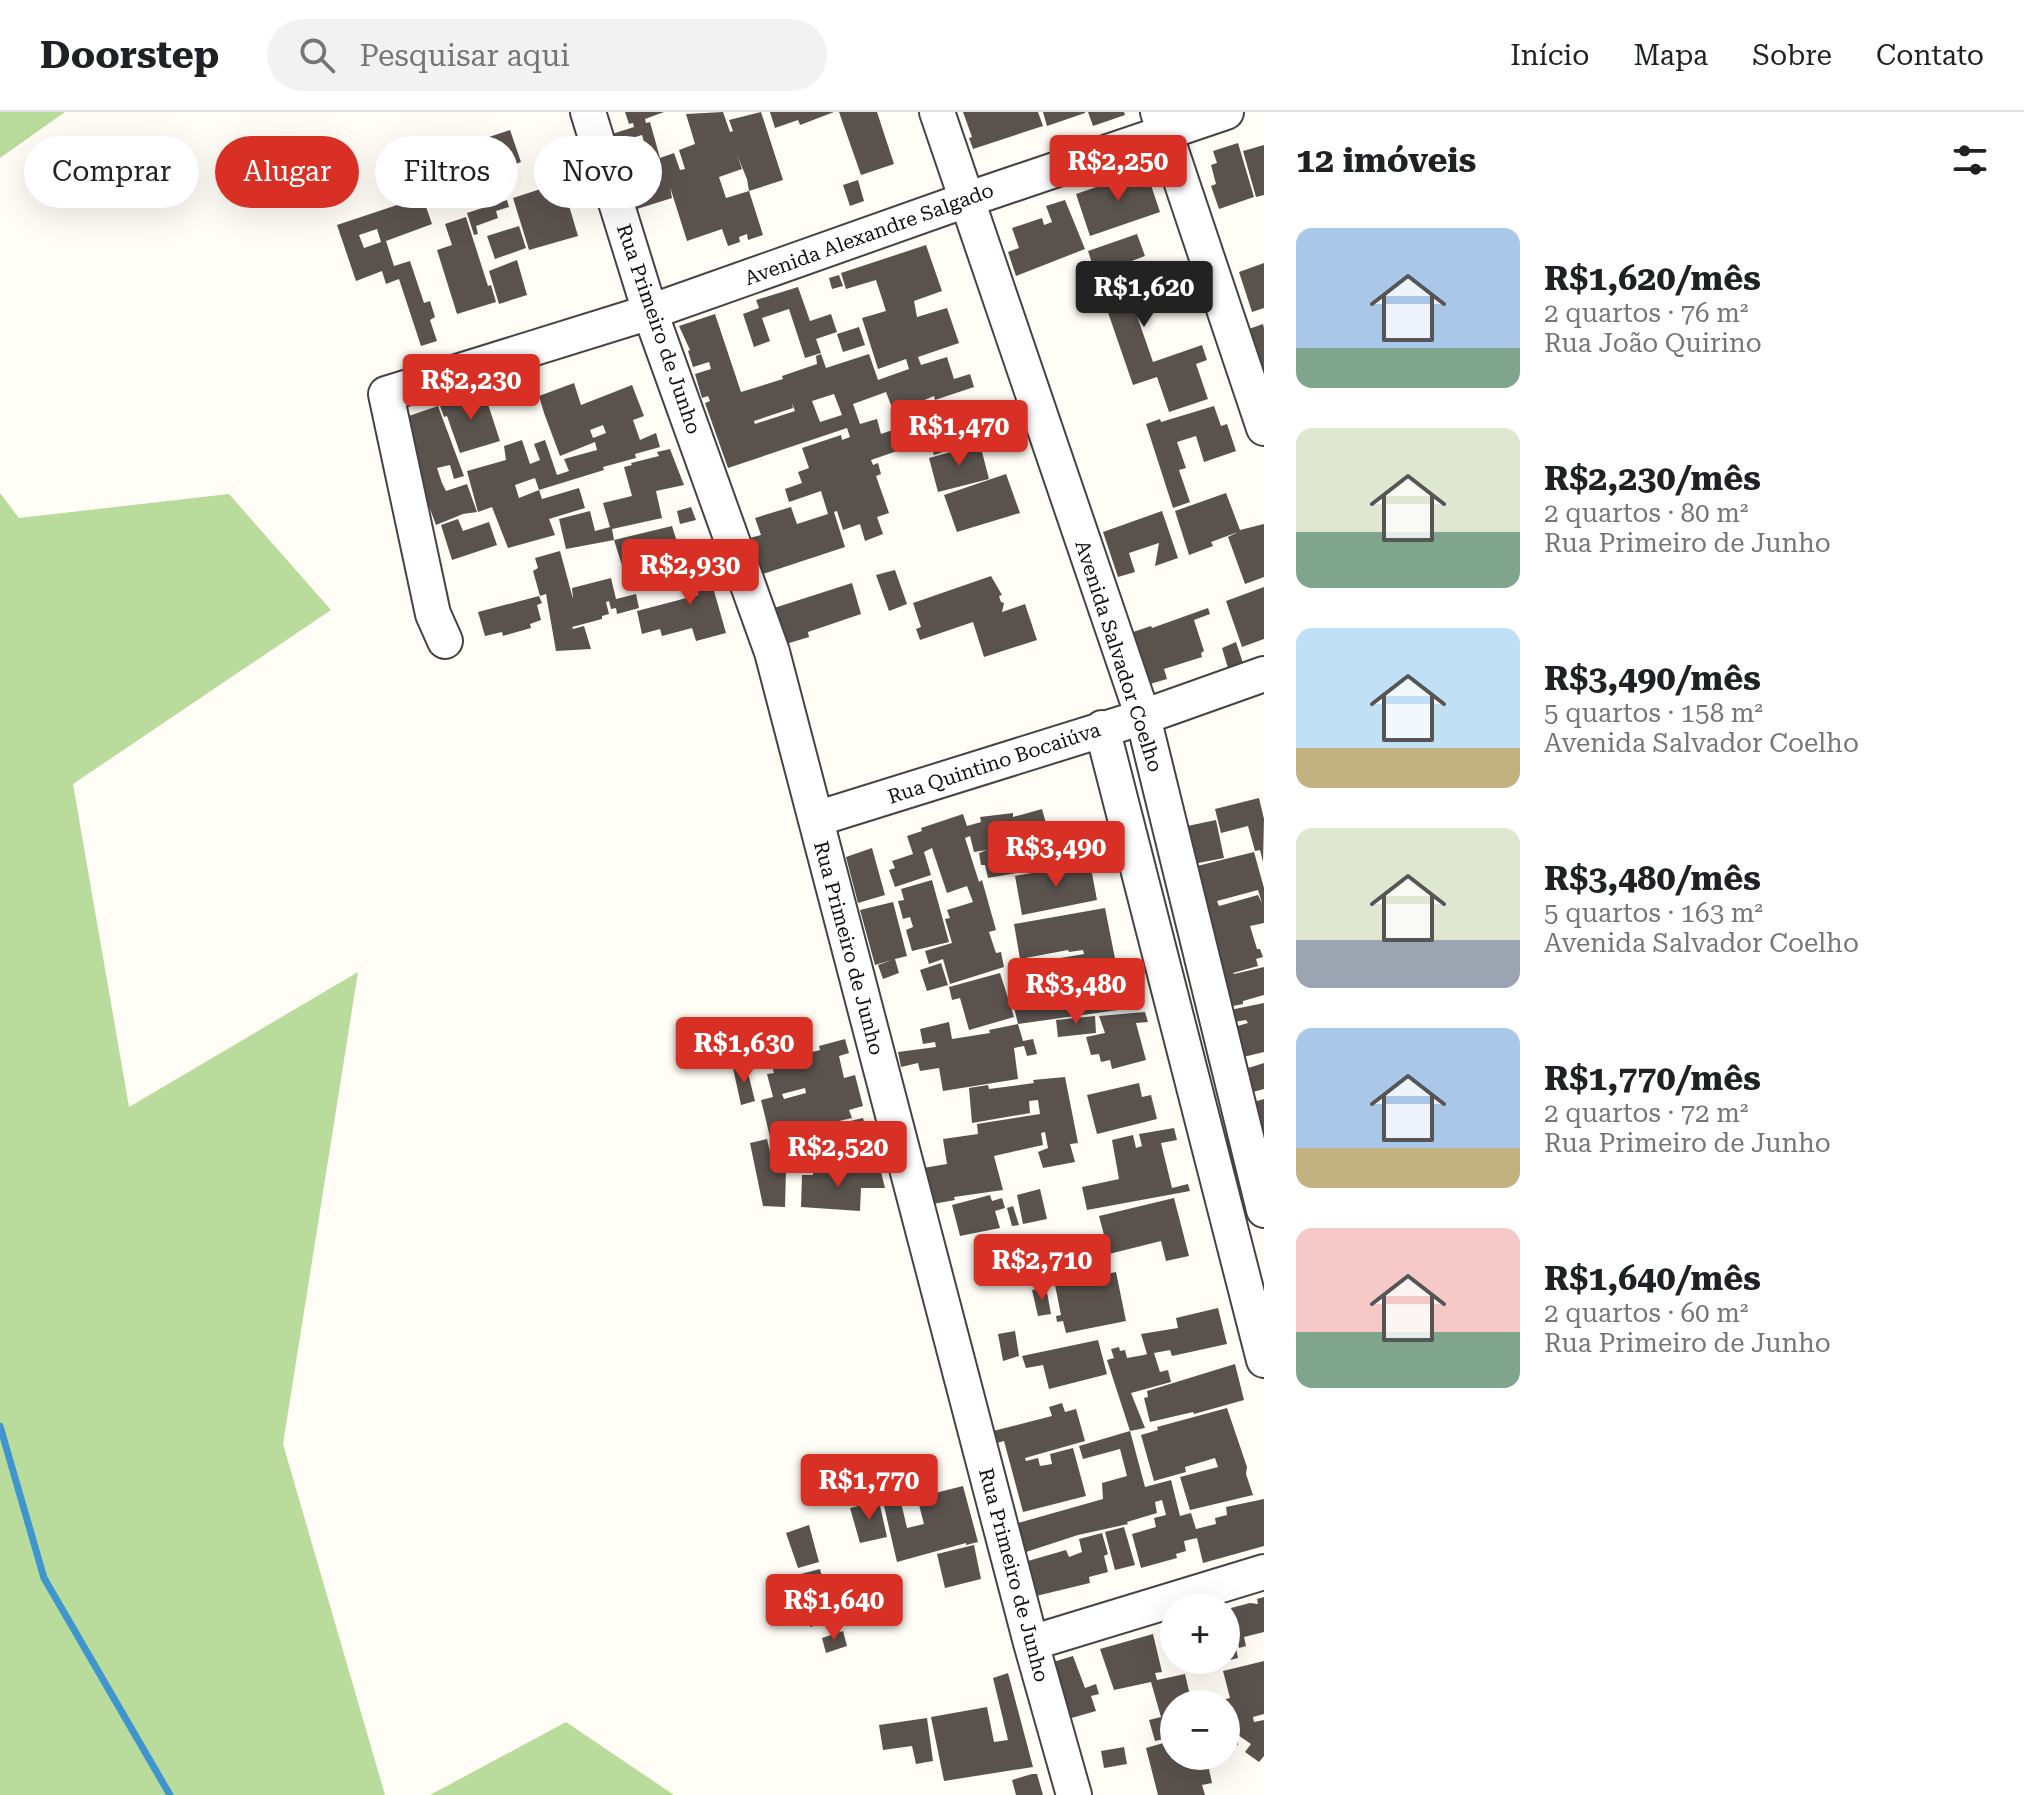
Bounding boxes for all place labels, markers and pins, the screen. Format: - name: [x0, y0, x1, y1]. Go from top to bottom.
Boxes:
- pin: R$2,250: [1044, 135, 1192, 203]
- pin: R$1,620: [1070, 261, 1218, 329]
- pin: R$2,230: [397, 354, 545, 422]
- pin: R$1,470: [885, 400, 1033, 468]
- pin: R$2,930: [616, 539, 764, 607]
- pin: R$3,490: [982, 821, 1130, 889]
- pin: R$3,480: [1002, 958, 1150, 1026]
- pin: R$1,630: [670, 1017, 818, 1085]
- pin: R$2,520: [764, 1121, 912, 1189]
- pin: R$2,710: [968, 1234, 1116, 1302]
- pin: R$1,770: [795, 1454, 943, 1522]
- pin: R$1,640: [760, 1574, 908, 1642]

